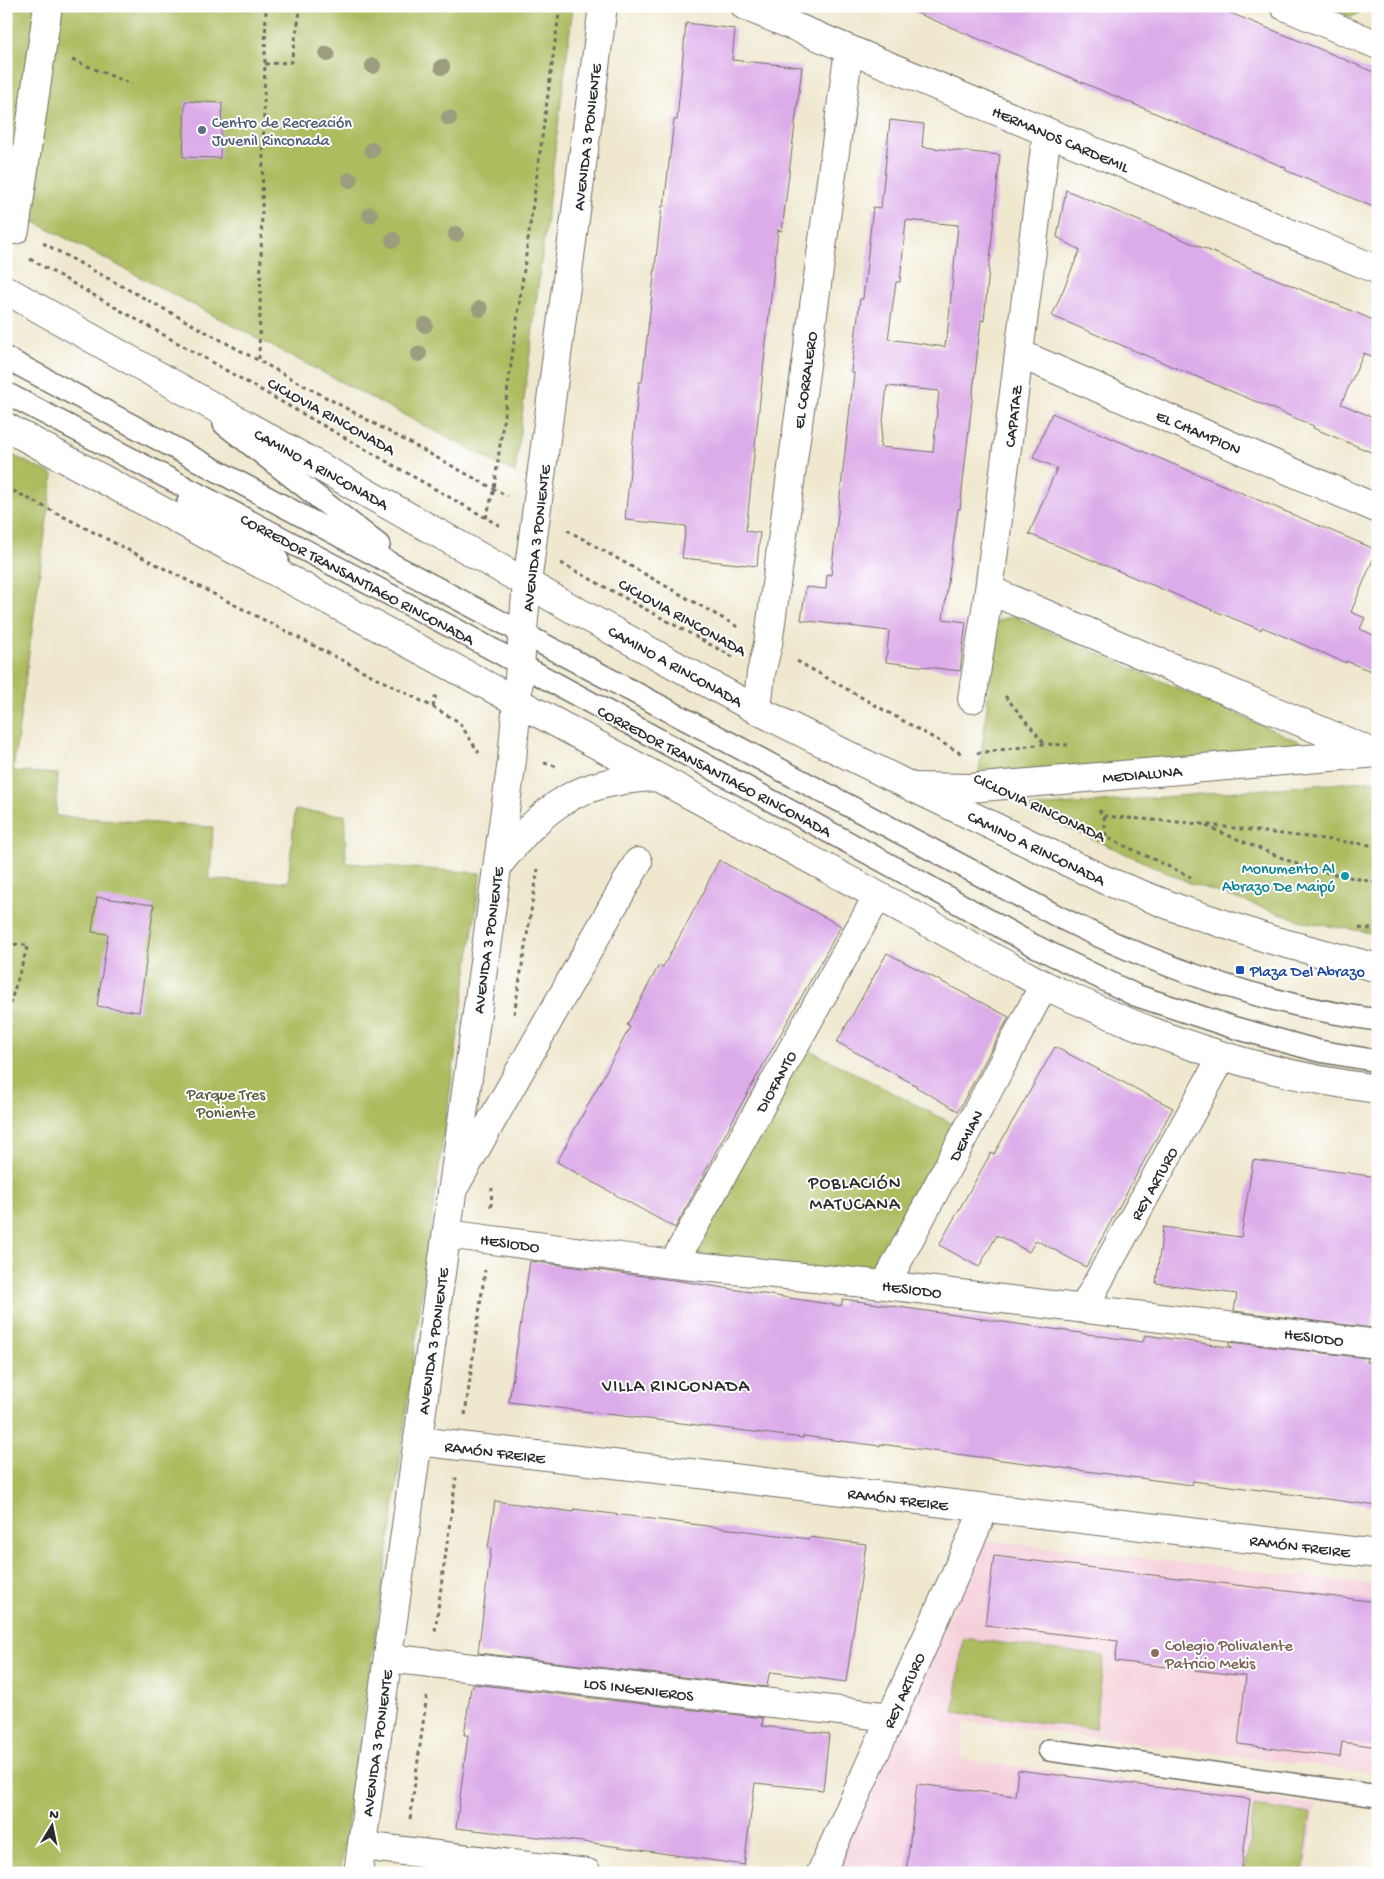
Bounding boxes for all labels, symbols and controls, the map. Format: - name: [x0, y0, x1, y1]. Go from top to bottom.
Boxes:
- street label: AVENIDA 3 PONIENTE: [571, 62, 608, 212]
- street label: HERMANOS CARDEMIL: [988, 104, 1132, 179]
- place label: Centro de Recreación Juvenil Rinconada: [212, 115, 352, 152]
- marker: Centro de Recreación Juvenil Rinconada: [196, 124, 208, 136]
- street label: EL CORRALERO: [791, 330, 824, 430]
- street label: CICLOVIA RINCONADA: [263, 375, 399, 462]
- street label: CAPATAZ: [1002, 384, 1029, 449]
- street label: EL CHAMPION: [1152, 408, 1243, 461]
- street label: CAMINO A RINCONADA: [250, 426, 392, 517]
- street label: AVENIDA 3 PONIENTE: [520, 463, 557, 613]
- street label: CORREDOR TRANSANTIAGO RINCONADA: [236, 511, 478, 652]
- street label: CICLOVIA RINCONADA: [614, 576, 750, 663]
- street label: CAMINO A RINCONADA: [604, 623, 746, 714]
- street label: CORREDOR TRANSANTIAGO RINCONADA: [593, 703, 835, 844]
- street label: MEDIALUNA: [1102, 763, 1184, 789]
- street label: CICLOVIA RINCONADA: [970, 770, 1109, 849]
- street label: CAMINO A RINCONADA: [963, 809, 1109, 892]
- place label: Monumento Al Abrazo De Maipú: [1222, 861, 1335, 898]
- street label: AVENIDA 3 PONIENTE: [471, 865, 510, 1015]
- marker: Monumento Al Abrazo De Maipú: [1339, 870, 1351, 882]
- marker: Plaza Del Abrazo: [1234, 964, 1246, 976]
- place label: Plaza Del Abrazo: [1249, 964, 1365, 983]
- street label: DIOFANTO: [753, 1048, 803, 1118]
- park label: Parque Tres Poniente: [186, 1087, 266, 1124]
- street label: DEMIAN: [946, 1108, 989, 1166]
- street label: REY ARTURO: [1128, 1144, 1184, 1225]
- district label: POBLACIÓN MATUCANA: [808, 1174, 901, 1216]
- street label: HESIODO: [478, 1232, 541, 1259]
- street label: AVENIDA 3 PONIENTE: [416, 1266, 455, 1416]
- street label: HESIODO: [881, 1278, 943, 1305]
- street label: HESIODO: [1283, 1326, 1345, 1353]
- district label: VILLA RINCONADA: [601, 1377, 750, 1398]
- street label: RAMÓN FREIRE: [443, 1439, 547, 1470]
- street label: RAMÓN FREIRE: [846, 1486, 950, 1517]
- street label: RAMÓN FREIRE: [1248, 1533, 1352, 1564]
- place label: Colegio Polivalente Patricio Mekis: [1164, 1638, 1293, 1675]
- marker: Colegio Polivalente Patricio Mekis: [1149, 1647, 1161, 1659]
- street label: REY ARTURO: [881, 1650, 931, 1732]
- street label: AVENIDA 3 PONIENTE: [360, 1668, 399, 1818]
- street label: LOS INGENIEROS: [582, 1675, 695, 1708]
- north arrow: [28, 1802, 78, 1852]
- text: N: [48, 1806, 60, 1825]

